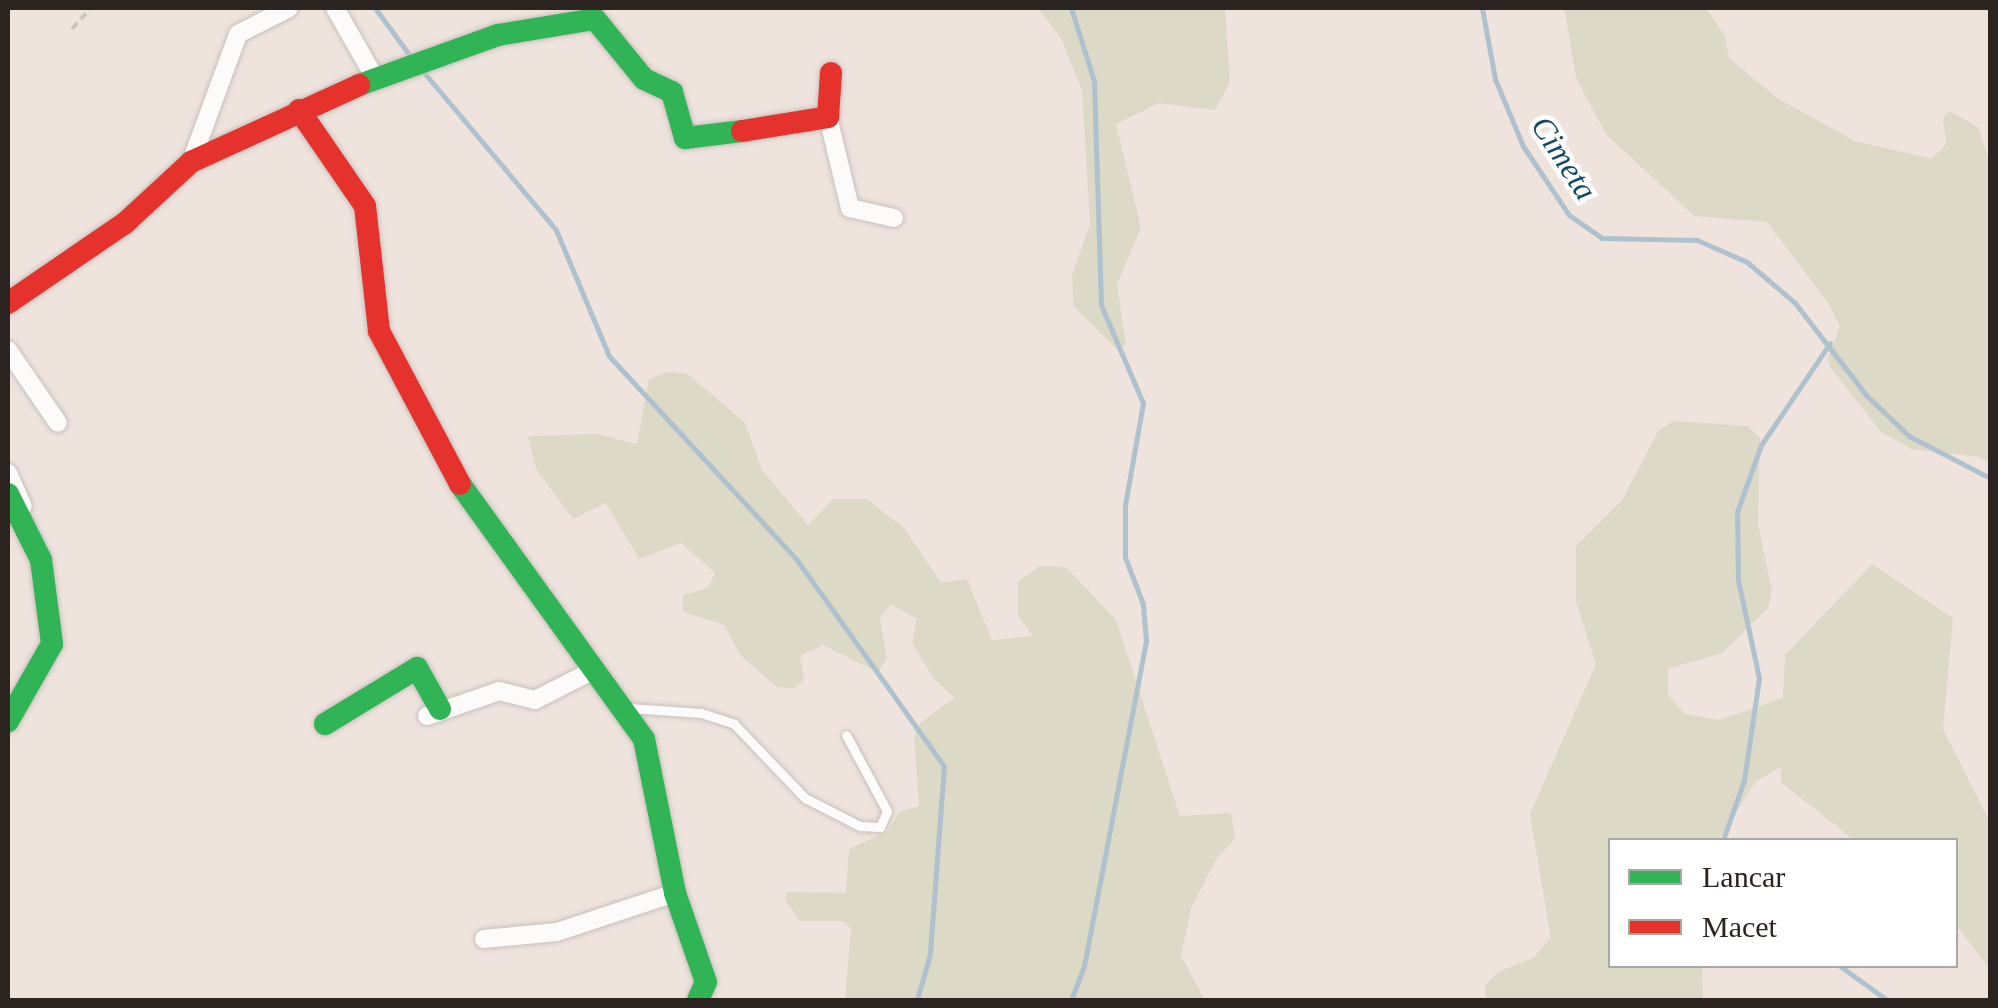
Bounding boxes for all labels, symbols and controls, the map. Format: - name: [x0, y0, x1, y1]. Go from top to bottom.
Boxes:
- water label: Cimeta: [1523, 109, 1605, 207]
- legend: [1608, 838, 1958, 968]
- text: Lancar: [1702, 860, 1785, 893]
- text: Macet: [1702, 910, 1777, 943]

